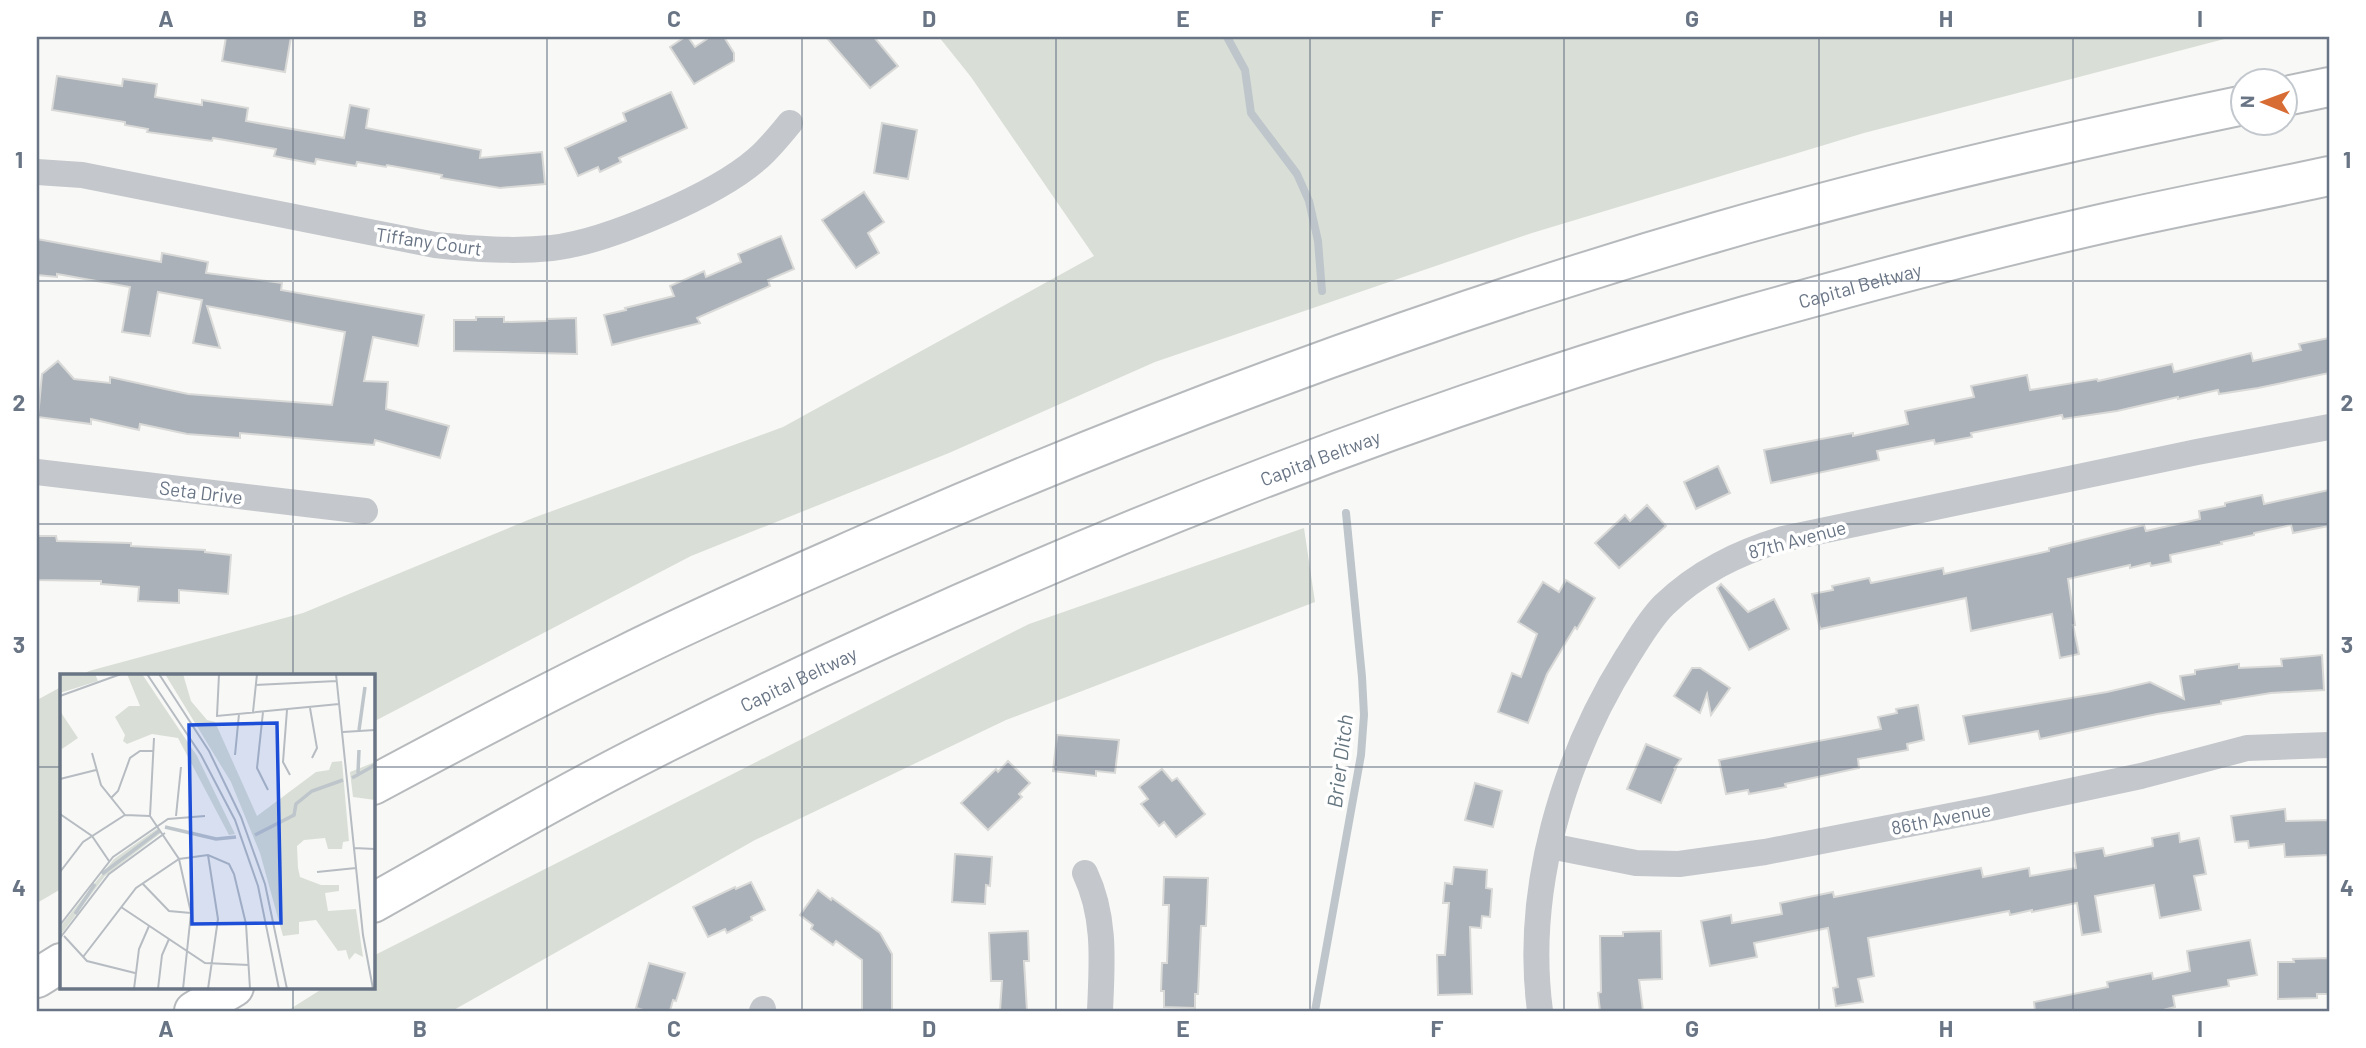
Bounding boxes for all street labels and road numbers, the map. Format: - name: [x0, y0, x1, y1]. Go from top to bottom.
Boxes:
- street label: Tiffany Court: [374, 222, 484, 260]
- street label: Capital Beltway: [1796, 257, 1924, 312]
- street label: Capital Beltway: [1257, 424, 1383, 490]
- street label: Seta Drive: [158, 475, 244, 509]
- street label: 87th Avenue: [1746, 515, 1848, 563]
- street label: Capital Beltway: [736, 641, 860, 716]
- street label: 86th Avenue: [1889, 797, 1993, 839]

